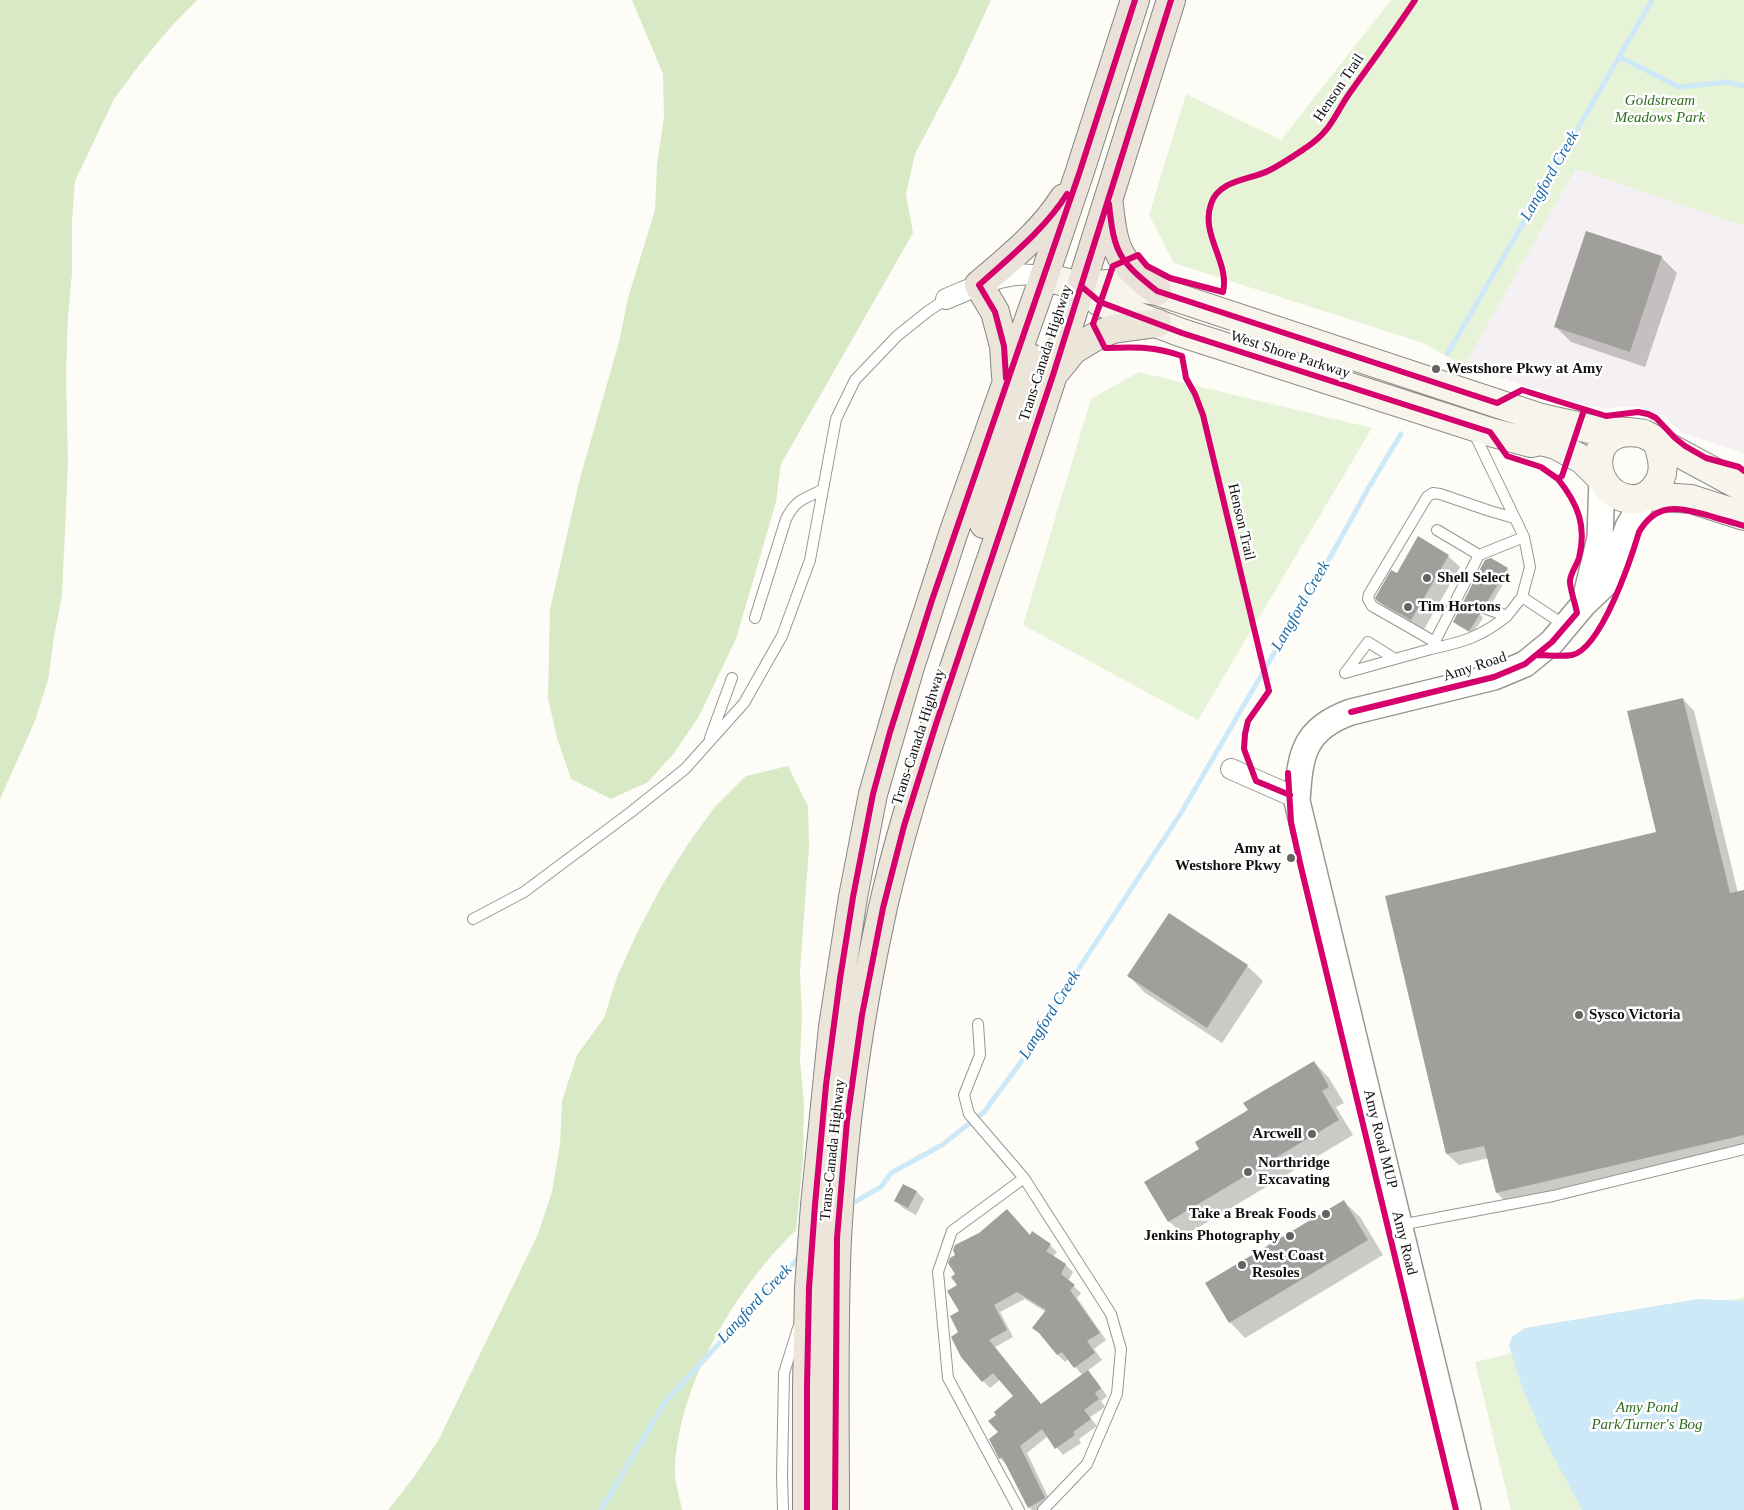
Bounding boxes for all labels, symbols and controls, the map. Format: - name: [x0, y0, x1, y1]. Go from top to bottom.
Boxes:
- street label: Henson Trail: [1310, 51, 1368, 125]
- park label: Goldstream Meadows Park: [1615, 92, 1705, 127]
- water label: Langford Creek: [1517, 128, 1583, 224]
- street label: Trans-Canada Highway: [1015, 283, 1077, 423]
- street label: West Shore Parkway: [1228, 327, 1352, 383]
- place label: Westshore Pkwy at Amy: [1446, 360, 1603, 378]
- marker: Westshore Pkwy at Amy: [1430, 363, 1442, 375]
- street label: Henson Trail: [1223, 482, 1259, 562]
- water label: Langford Creek: [1268, 558, 1334, 654]
- place label: Shell Select: [1437, 569, 1510, 587]
- marker: Shell Select: [1421, 572, 1433, 584]
- place label: Tim Hortons: [1418, 598, 1501, 616]
- marker: Tim Hortons: [1402, 601, 1414, 613]
- street label: Amy Road: [1441, 648, 1509, 686]
- street label: Trans-Canada Highway: [888, 667, 950, 807]
- place label: Amy at Westshore Pkwy: [1175, 840, 1281, 875]
- marker: Amy at Westshore Pkwy: [1285, 852, 1297, 864]
- water label: Langford Creek: [1015, 967, 1085, 1063]
- place label: Sysco Victoria: [1589, 1006, 1681, 1024]
- marker: Sysco Victoria: [1573, 1009, 1585, 1021]
- street label: Trans-Canada Highway: [817, 1078, 849, 1222]
- street label: Amy Road MUP: [1359, 1087, 1401, 1191]
- place label: Arcwell: [1252, 1125, 1302, 1143]
- marker: Arcwell: [1306, 1128, 1318, 1140]
- place label: Northridge Excavating: [1258, 1154, 1330, 1189]
- marker: Northridge Excavating: [1242, 1166, 1254, 1178]
- place label: Take a Break Foods: [1189, 1205, 1316, 1223]
- marker: Take a Break Foods: [1320, 1208, 1332, 1220]
- street label: Amy Road: [1387, 1209, 1421, 1277]
- place label: Jenkins Photography: [1144, 1227, 1280, 1245]
- marker: Jenkins Photography: [1284, 1230, 1296, 1242]
- place label: West Coast Resoles: [1252, 1247, 1324, 1282]
- marker: West Coast Resoles: [1236, 1259, 1248, 1271]
- water label: Langford Creek: [714, 1261, 796, 1347]
- park label: Amy Pond Park/Turner's Bog: [1591, 1399, 1703, 1434]

